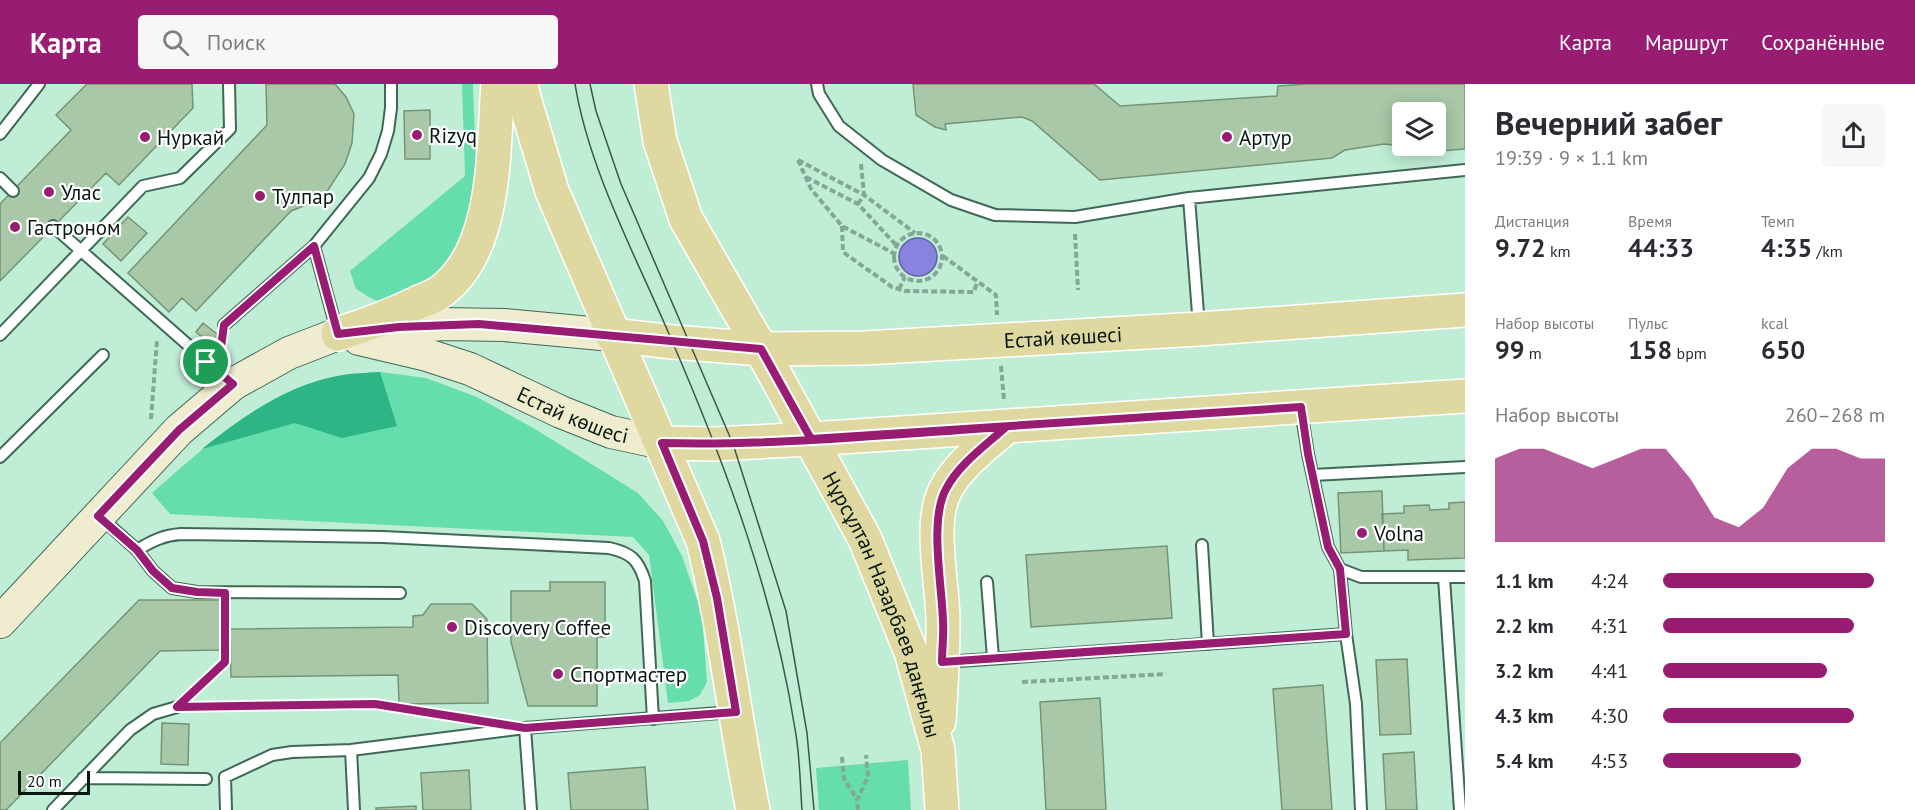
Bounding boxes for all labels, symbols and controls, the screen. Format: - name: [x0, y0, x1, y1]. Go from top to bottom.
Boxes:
- search box: [138, 15, 558, 69]
- text: Карта: [30, 24, 102, 61]
- icon: search: [159, 26, 192, 59]
- text: Поиск: [207, 28, 266, 56]
- text: Карта: [1559, 29, 1612, 56]
- text: Маршрут: [1645, 29, 1728, 56]
- text: Сохранённые: [1761, 29, 1885, 56]
- text: Вечерний забег: [1495, 101, 1722, 144]
- map controls: [1392, 102, 1446, 156]
- button: layers: [1392, 102, 1446, 156]
- button: share: [1822, 104, 1885, 167]
- place label: Rizyq: [429, 122, 477, 149]
- place label: Нуркай: [157, 124, 224, 151]
- place label: Артур: [1239, 124, 1292, 151]
- marker: Rizyq: [410, 128, 424, 142]
- marker: Нуркай: [138, 130, 152, 144]
- marker: Артур: [1220, 130, 1234, 144]
- text: 19:39 · 9 × 1.1 km: [1495, 145, 1648, 171]
- place label: Улас: [61, 179, 101, 206]
- place label: Тулпар: [272, 183, 334, 210]
- marker: Улас: [42, 185, 56, 199]
- marker: Тулпар: [253, 189, 267, 203]
- text: Дистанция: [1495, 211, 1569, 231]
- text: Время: [1628, 211, 1672, 231]
- text: Темп: [1761, 211, 1795, 231]
- place label: Гастроном: [27, 214, 121, 241]
- marker: Гастроном: [8, 220, 22, 234]
- text: 9.72: [1495, 231, 1546, 264]
- text: 44:33: [1628, 231, 1694, 264]
- text: 4:35: [1761, 231, 1812, 264]
- text: km: [1546, 241, 1571, 261]
- text: /km: [1812, 241, 1843, 261]
- text: Набор высоты: [1495, 313, 1594, 333]
- text: Пульс: [1628, 313, 1668, 333]
- text: kcal: [1761, 313, 1788, 333]
- street label: Естай көшесі: [1003, 320, 1123, 354]
- text: 99: [1495, 333, 1524, 366]
- text: 158: [1628, 333, 1672, 366]
- text: 650: [1761, 333, 1805, 366]
- pin: [180, 336, 231, 387]
- text: m: [1524, 343, 1542, 363]
- text: bpm: [1672, 343, 1707, 363]
- icon: arrive: [189, 345, 222, 378]
- street label: Естай көшесі: [513, 380, 631, 449]
- text: Набор высоты: [1495, 402, 1619, 428]
- text: 260–268 m: [1785, 402, 1885, 428]
- street label: Нұрсұлтан Назарбаев даңғылы: [817, 466, 947, 741]
- place label: Volna: [1373, 520, 1424, 547]
- marker: Volna: [1355, 526, 1369, 540]
- text: 1.1 km: [1495, 568, 1554, 594]
- text: 4:24: [1591, 568, 1628, 594]
- text: 2.2 km: [1495, 613, 1554, 639]
- text: 4:31: [1591, 613, 1628, 639]
- place label: Discovery Coffee: [464, 614, 611, 641]
- marker: Discovery Coffee: [445, 620, 459, 634]
- text: 3.2 km: [1495, 658, 1554, 684]
- text: 4:41: [1591, 658, 1628, 684]
- place label: Спортмастер: [570, 661, 687, 688]
- marker: Спортмастер: [551, 667, 565, 681]
- text: 4.3 km: [1495, 703, 1554, 729]
- text: 4:30: [1591, 703, 1628, 729]
- text: 5.4 km: [1495, 748, 1554, 774]
- text: 4:53: [1591, 748, 1628, 774]
- scale bar: [18, 768, 90, 796]
- text: 20 m: [27, 771, 62, 791]

